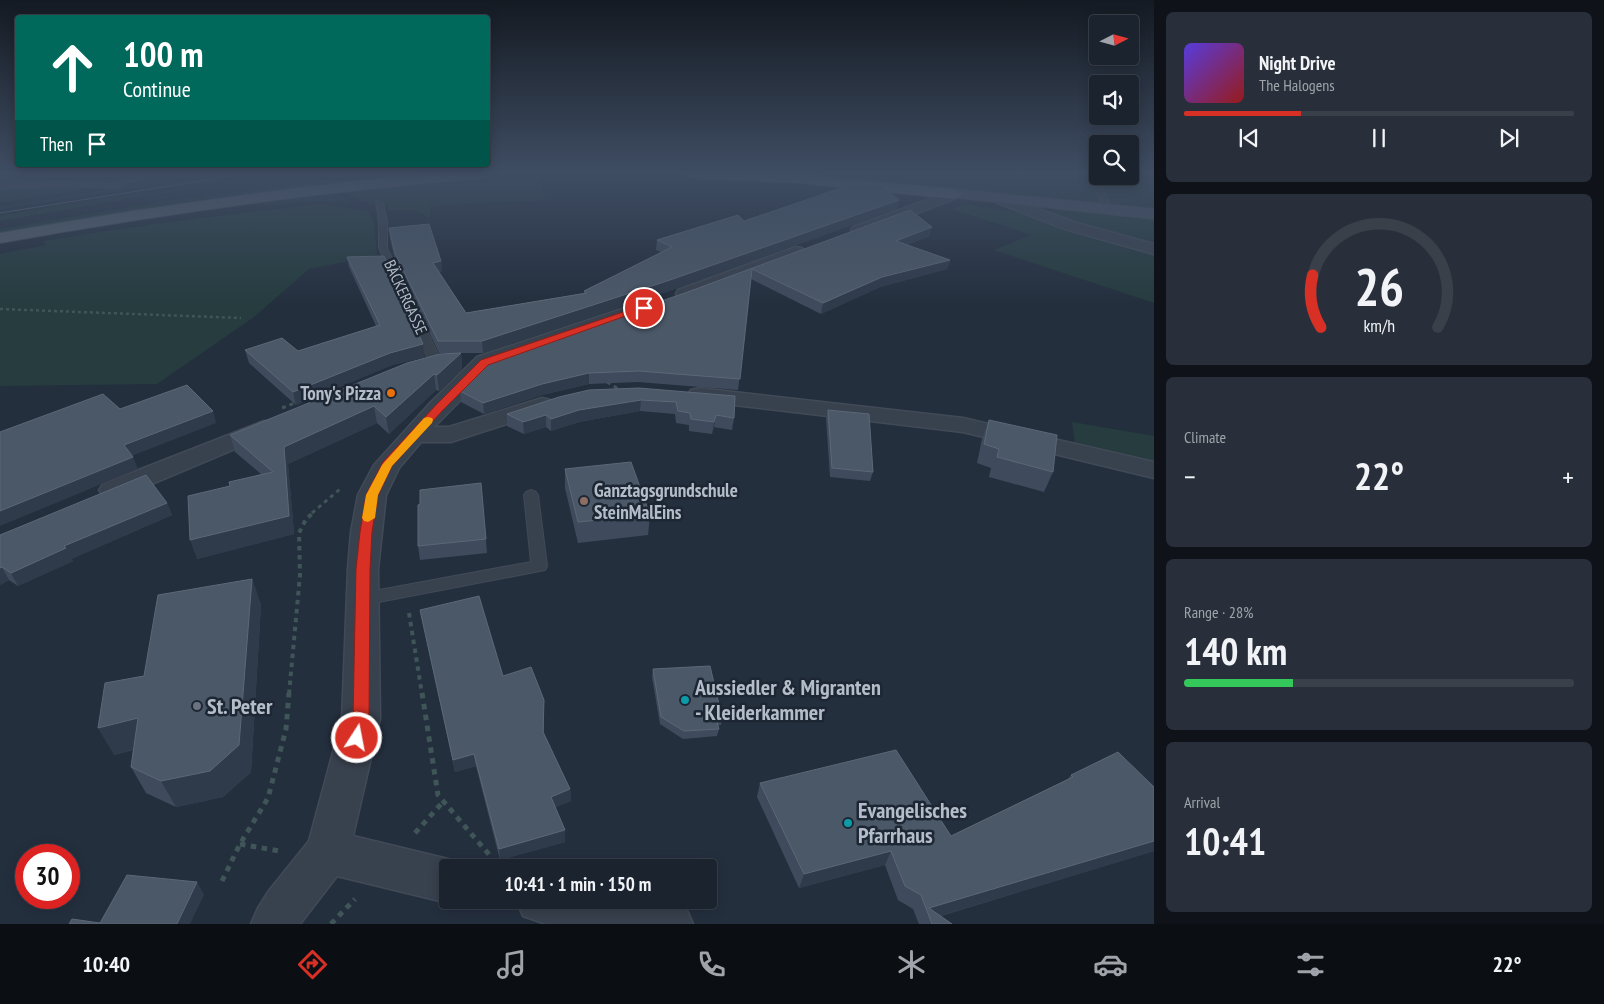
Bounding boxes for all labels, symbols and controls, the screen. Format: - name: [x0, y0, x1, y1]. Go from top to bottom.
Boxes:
- north arrow: [1089, 15, 1139, 65]
- map controls: [1089, 15, 1139, 185]
- text: 100 m: [123, 31, 204, 77]
- icon: ahead: [40, 35, 105, 100]
- text: Night Drive: [1259, 51, 1336, 75]
- text: Continue: [123, 75, 191, 103]
- button: sound: [1089, 75, 1139, 125]
- text: The Halogens: [1259, 75, 1335, 95]
- icon: previous: [1235, 124, 1263, 152]
- icon: pause: [1365, 124, 1393, 152]
- icon: next: [1495, 124, 1523, 152]
- icon: arrive: [83, 130, 111, 158]
- text: Then: [40, 132, 73, 156]
- button: search: [1089, 135, 1139, 185]
- text: 26: [1354, 253, 1404, 320]
- street label: BÄCKERGASSE: [380, 256, 432, 338]
- pin: [623, 287, 665, 329]
- icon: arrive: [630, 294, 658, 322]
- text: km/h: [1363, 314, 1395, 337]
- place label: Tony's Pizza: [300, 381, 381, 405]
- marker: Tony's Pizza: [385, 387, 397, 399]
- text: Climate: [1184, 427, 1226, 447]
- text: 22°: [1354, 451, 1404, 500]
- text: −: [1184, 458, 1196, 495]
- text: +: [1562, 458, 1574, 495]
- place label: Ganztagsgrundschule SteinMalEins: [594, 478, 738, 524]
- marker: Ganztagsgrundschule SteinMalEins: [578, 495, 590, 507]
- text: Range · 28%: [1184, 602, 1253, 622]
- text: 140 km: [1184, 626, 1287, 675]
- place label: Aussiedler & Migranten - Kleiderkammer: [694, 673, 881, 726]
- place label: St. Peter: [207, 692, 273, 720]
- marker: Aussiedler & Migranten - Kleiderkammer: [679, 694, 691, 706]
- marker: St. Peter: [191, 700, 203, 712]
- position arrow: [330, 711, 382, 763]
- text: Arrival: [1184, 792, 1220, 812]
- place label: Evangelisches Pfarrhaus: [858, 796, 967, 849]
- text: 10:41: [1184, 816, 1266, 865]
- marker: Evangelisches Pfarrhaus: [842, 817, 854, 829]
- speed limit sign: 30: [15, 844, 80, 909]
- text: 10:41 · 1 min · 150 m: [505, 872, 651, 896]
- icon: directions: [295, 947, 330, 982]
- icon: music: [494, 947, 529, 982]
- icon: phone: [694, 947, 729, 982]
- icon: climate: [894, 947, 929, 982]
- icon: car: [1093, 947, 1128, 982]
- icon: filters: [1293, 947, 1328, 982]
- text: 10:40: [82, 950, 130, 978]
- text: 22°: [1493, 950, 1522, 978]

